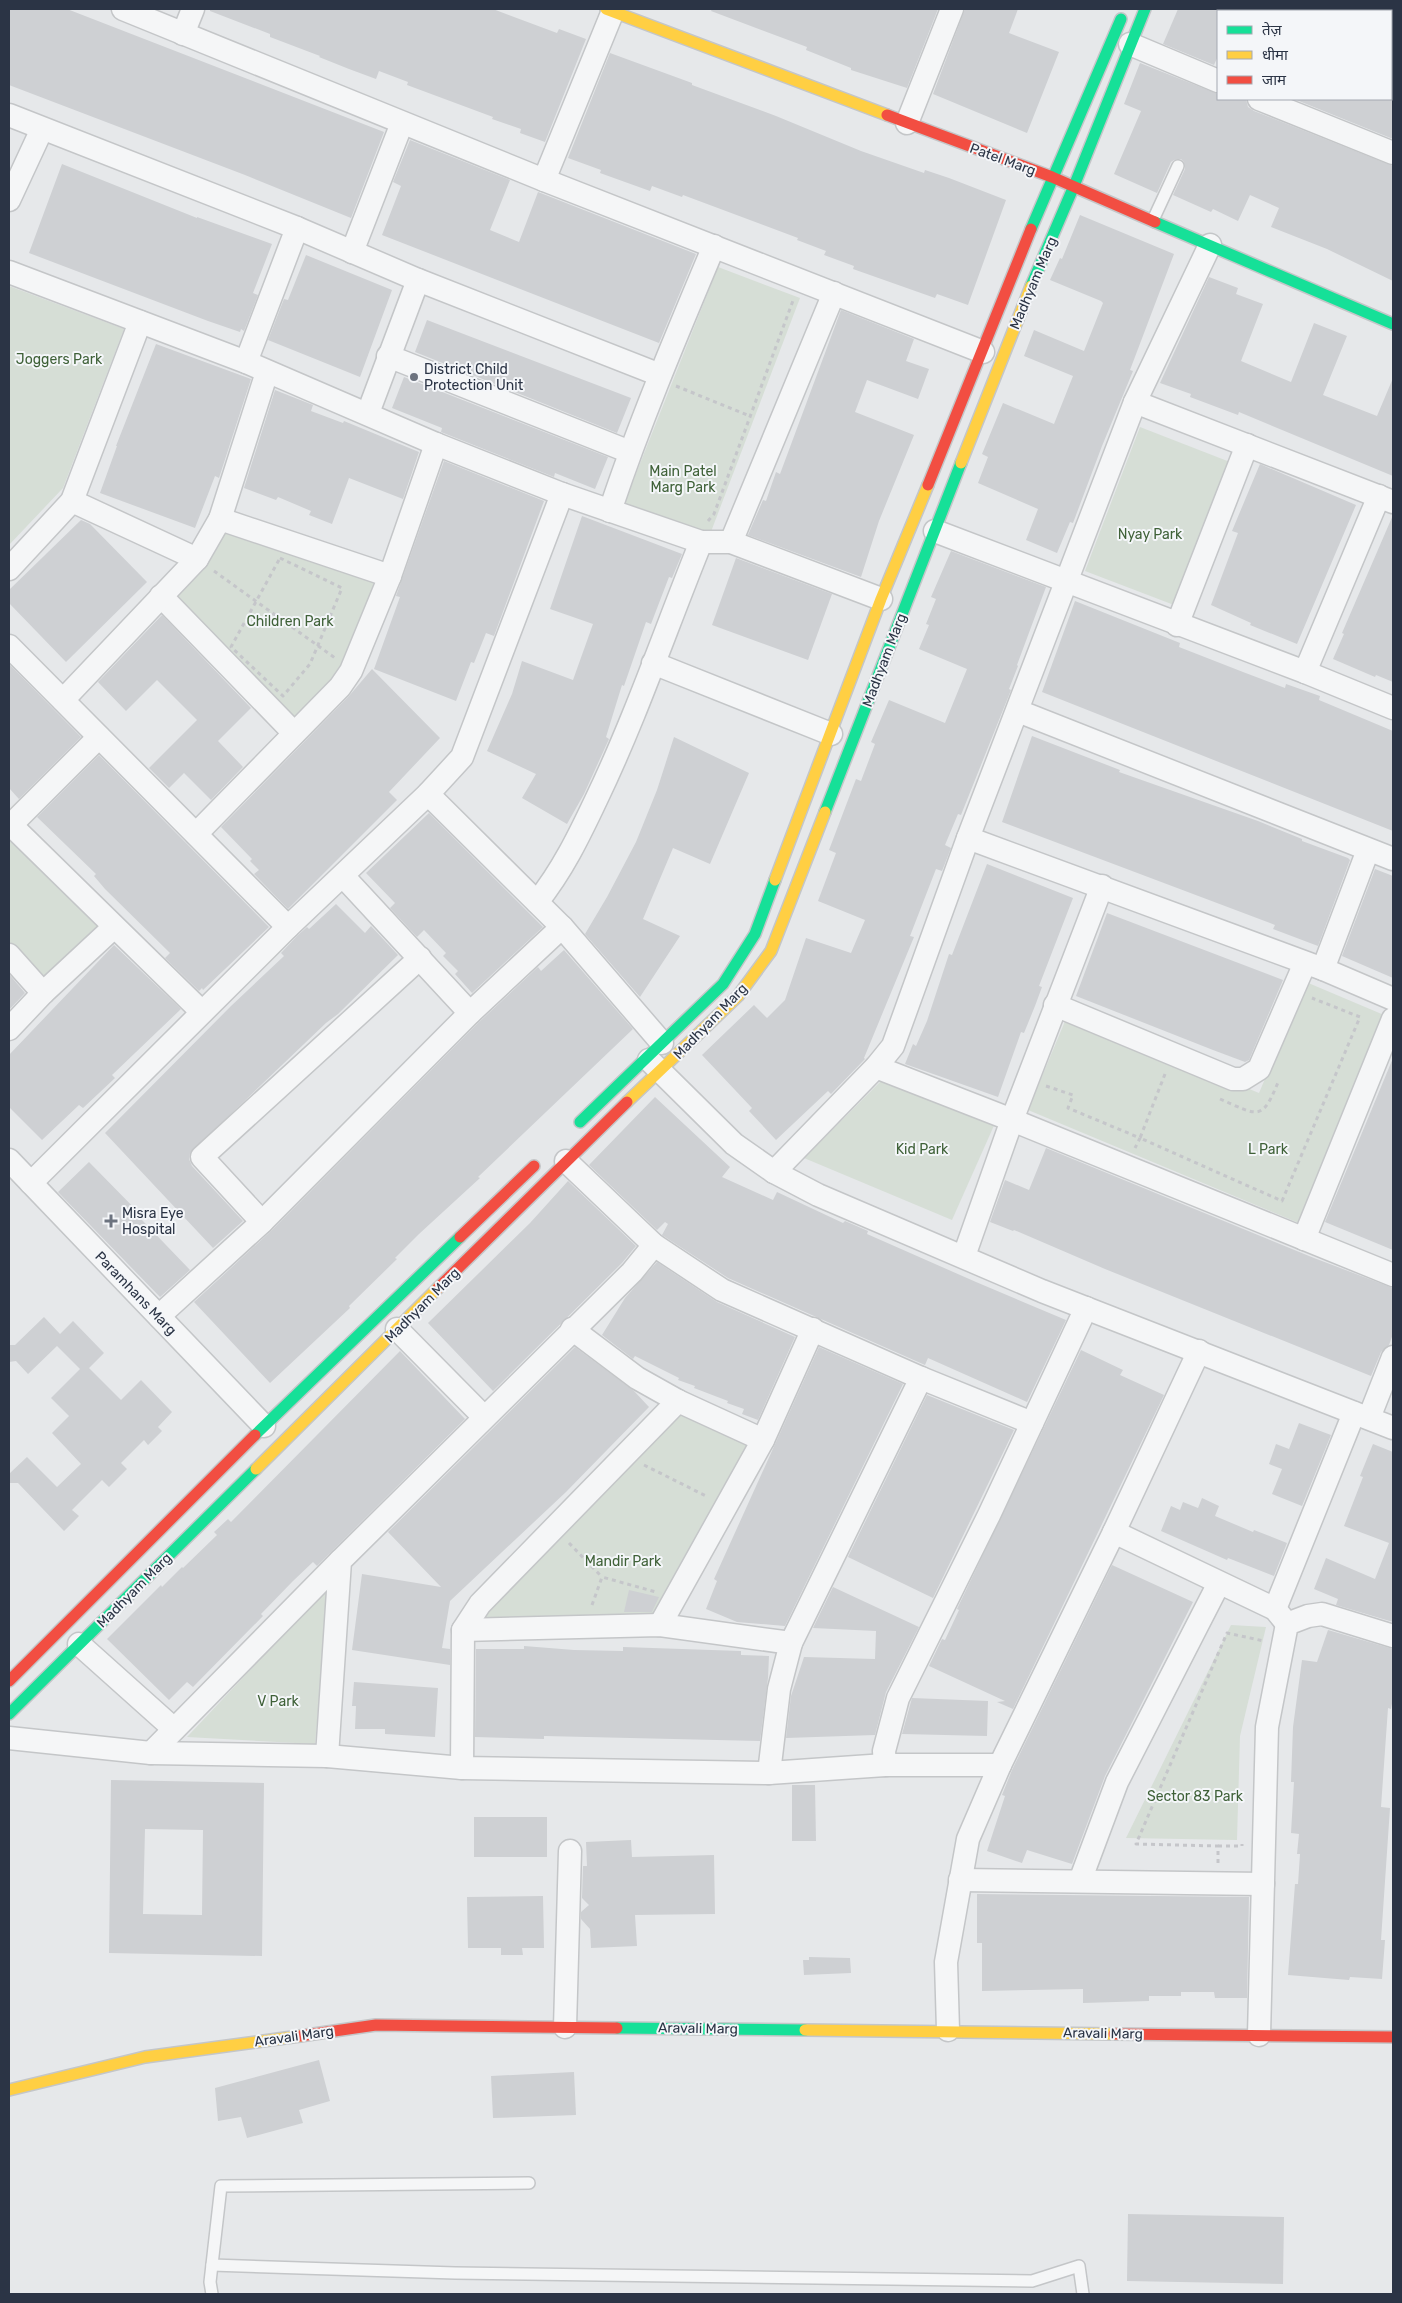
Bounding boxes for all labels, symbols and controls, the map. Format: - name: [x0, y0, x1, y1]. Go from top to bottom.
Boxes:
- legend: [1217, 10, 1392, 100]
- text: तेज़: [1262, 21, 1283, 39]
- text: धीमा: [1262, 46, 1289, 64]
- text: जाम: [1262, 71, 1287, 89]
- street label: Patel Marg: [967, 140, 1038, 179]
- street label: Madhyam Marg: [1006, 234, 1061, 332]
- park label: Joggers Park: [16, 351, 103, 368]
- place label: District Child Protection Unit: [424, 361, 524, 394]
- marker: District Child Protection Unit: [408, 371, 420, 383]
- park label: Main Patel Marg Park: [649, 463, 717, 496]
- park label: Nyay Park: [1118, 526, 1183, 543]
- street label: Madhyam Marg: [859, 611, 910, 709]
- park label: Children Park: [246, 613, 334, 630]
- street label: Madhyam Marg: [670, 980, 751, 1063]
- park label: Kid Park: [896, 1141, 949, 1158]
- park label: L Park: [1248, 1141, 1289, 1158]
- place label: Misra Eye Hospital: [122, 1205, 184, 1238]
- marker: Misra Eye Hospital: [104, 1214, 118, 1228]
- street label: Paramhans Marg: [91, 1248, 180, 1339]
- street label: Madhyam Marg: [381, 1264, 463, 1346]
- street label: Madhyam Marg: [93, 1549, 175, 1631]
- park label: Mandir Park: [585, 1553, 662, 1570]
- park label: V Park: [257, 1693, 299, 1710]
- park label: Sector 83 Park: [1147, 1788, 1244, 1805]
- street label: Aravali Marg: [658, 2019, 738, 2038]
- street label: Aravali Marg: [253, 2023, 335, 2050]
- street label: Aravali Marg: [1063, 2024, 1143, 2043]

